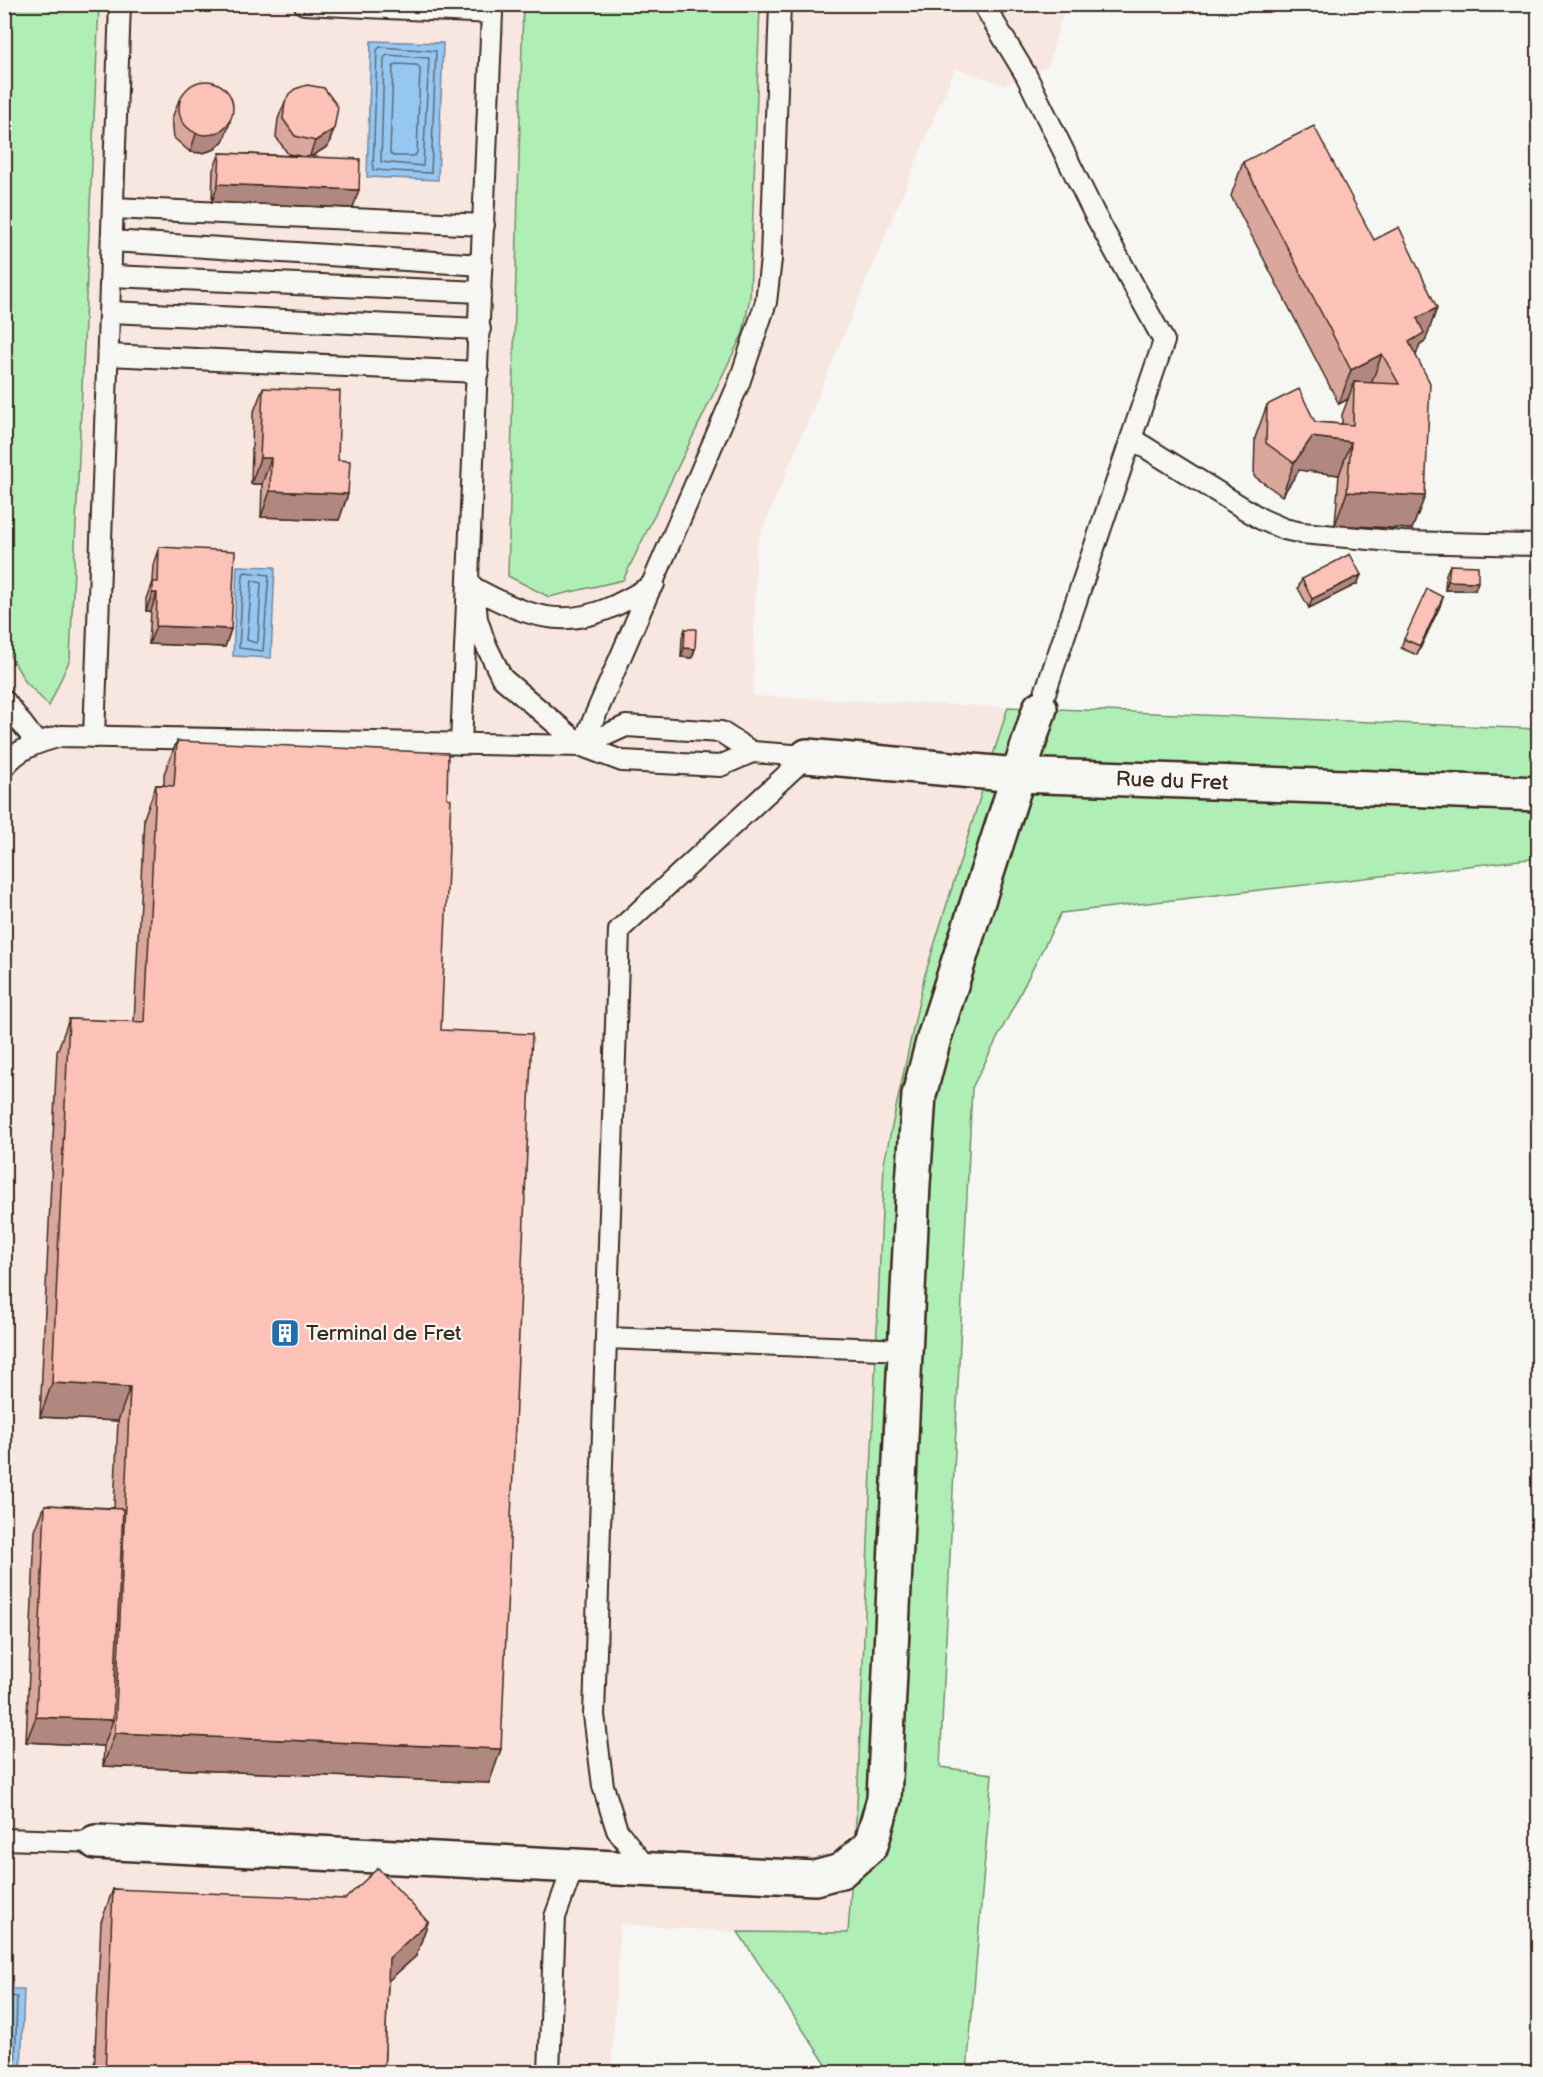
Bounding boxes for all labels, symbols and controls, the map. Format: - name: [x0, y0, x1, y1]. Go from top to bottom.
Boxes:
- street label: Rue du Fret: [1115, 767, 1229, 796]
- building icon: Terminal de Fret: [269, 1317, 301, 1349]
- place label: Terminal de Fret: [306, 1321, 462, 1346]

